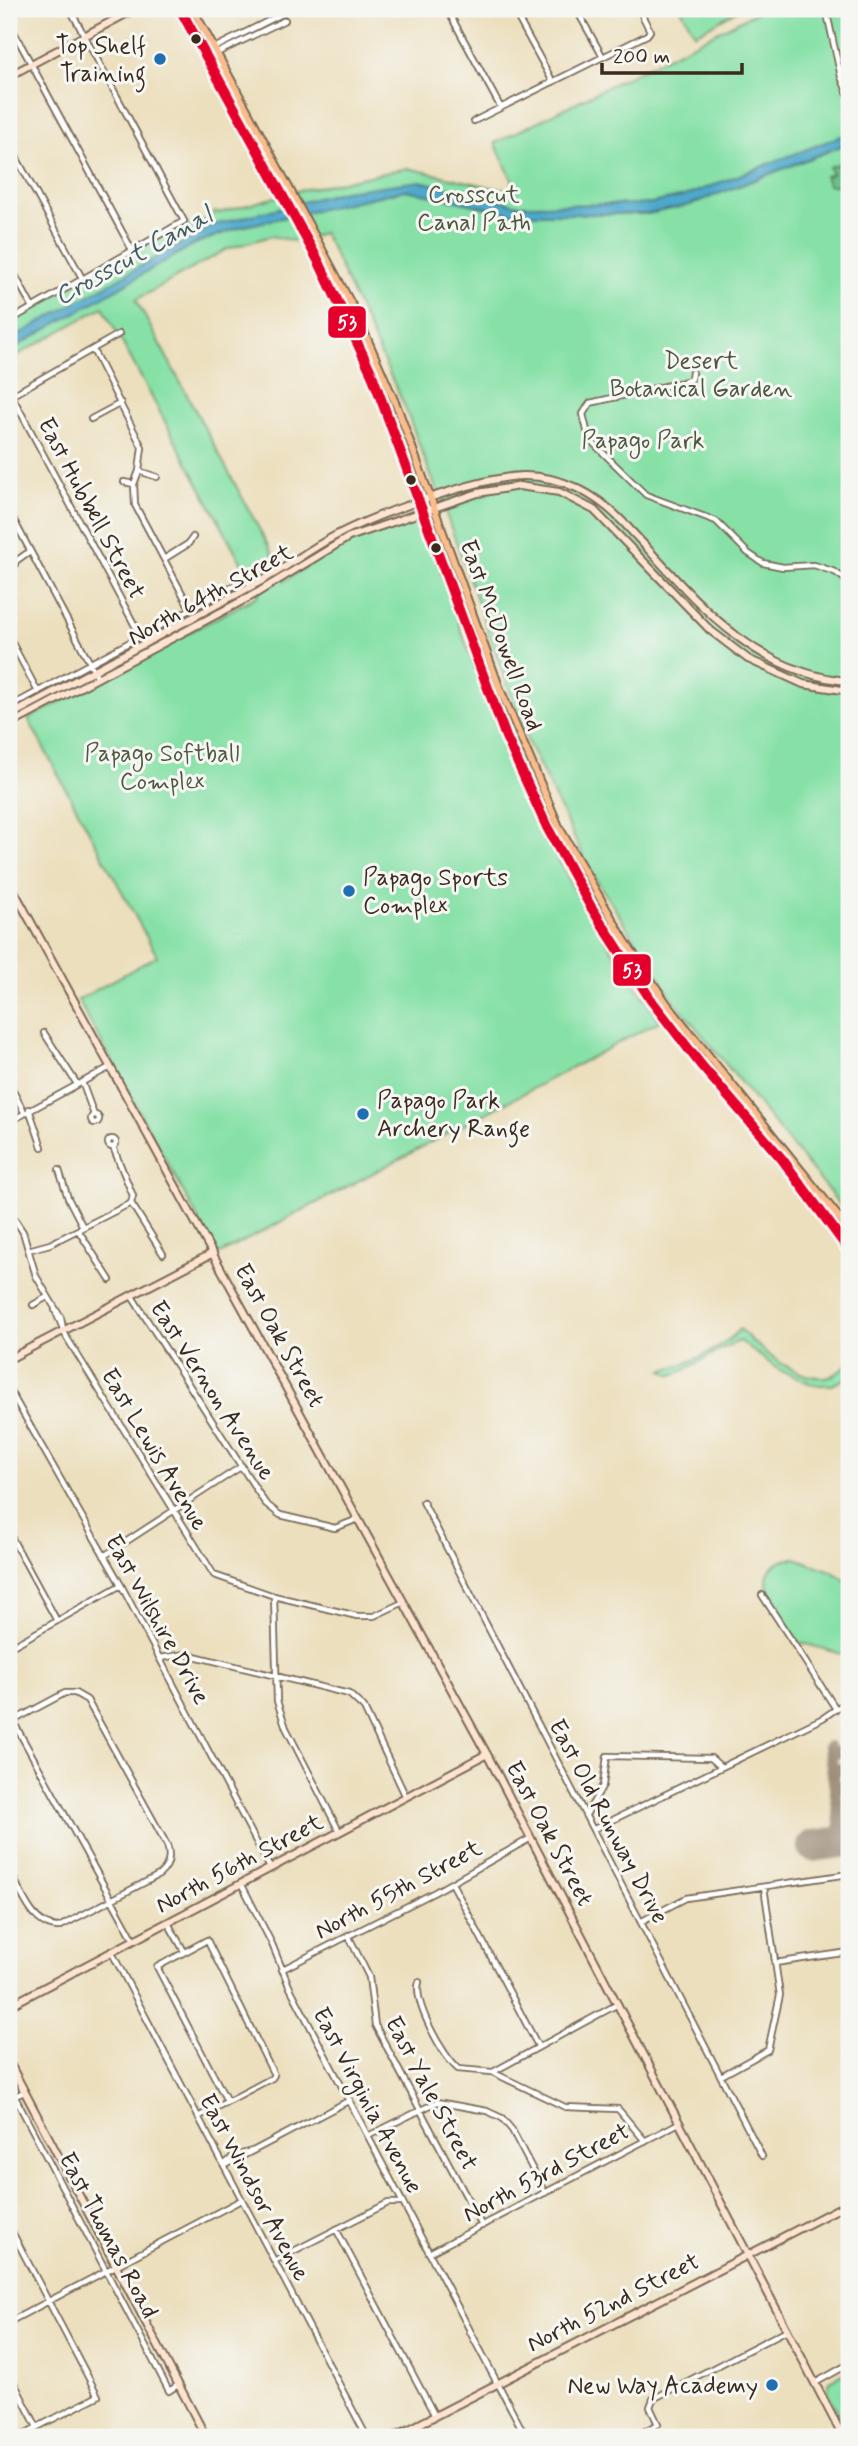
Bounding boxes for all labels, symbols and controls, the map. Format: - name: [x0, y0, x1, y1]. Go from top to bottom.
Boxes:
- place label: Top Shelf Training: [55, 31, 146, 93]
- unlabelled marker: [189, 32, 203, 46]
- scale bar: [602, 32, 742, 76]
- text: 200 m: [613, 43, 670, 71]
- marker: Top Shelf Training: [152, 51, 168, 67]
- park label: Crosscut Canal Path: [417, 180, 531, 239]
- water label: Crosscut Canal: [49, 198, 220, 314]
- line badge: 53: [327, 305, 367, 339]
- text: 53: [337, 311, 357, 336]
- park label: Desert Botanical Garden: [610, 346, 793, 405]
- street label: East Hubbell Street: [30, 413, 152, 605]
- park label: Papago Park: [581, 426, 705, 459]
- unlabelled marker: [404, 473, 418, 487]
- street label: East McDowell Road: [452, 536, 550, 735]
- street label: North 64th Street: [123, 537, 299, 654]
- unlabelled marker: [429, 541, 443, 555]
- park label: Papago Softball Complex: [85, 739, 239, 798]
- place label: Papago Sports Complex: [363, 863, 508, 922]
- marker: Papago Sports Complex: [341, 883, 357, 899]
- line badge: 53: [612, 953, 652, 987]
- text: 53: [622, 959, 642, 984]
- place label: Papago Park Archery Range: [377, 1086, 530, 1148]
- marker: Papago Park Archery Range: [355, 1106, 371, 1122]
- street label: East Oak Street: [226, 1258, 331, 1413]
- street label: East Vernon Avenue: [142, 1295, 282, 1487]
- street label: East Lewis Avenue: [93, 1363, 214, 1537]
- street label: East Wilshire Drive: [97, 1529, 216, 1710]
- street label: East Old Runway Drive: [541, 1714, 675, 1929]
- street label: East Oak Street: [497, 1756, 600, 1912]
- street label: North 56th Street: [151, 1807, 329, 1921]
- street label: North 55th Street: [310, 1833, 488, 1947]
- street label: East Virginia Avenue: [303, 2002, 429, 2200]
- street label: East Yale Street: [377, 2011, 484, 2176]
- street label: East Windsor Avenue: [191, 2089, 316, 2287]
- street label: North 53rd Street: [458, 2116, 636, 2230]
- street label: East Thomas Road: [51, 2147, 165, 2324]
- street label: North 52nd Street: [522, 2246, 705, 2360]
- place label: New Way Academy: [567, 2371, 758, 2402]
- marker: New Way Academy: [764, 2377, 780, 2393]

